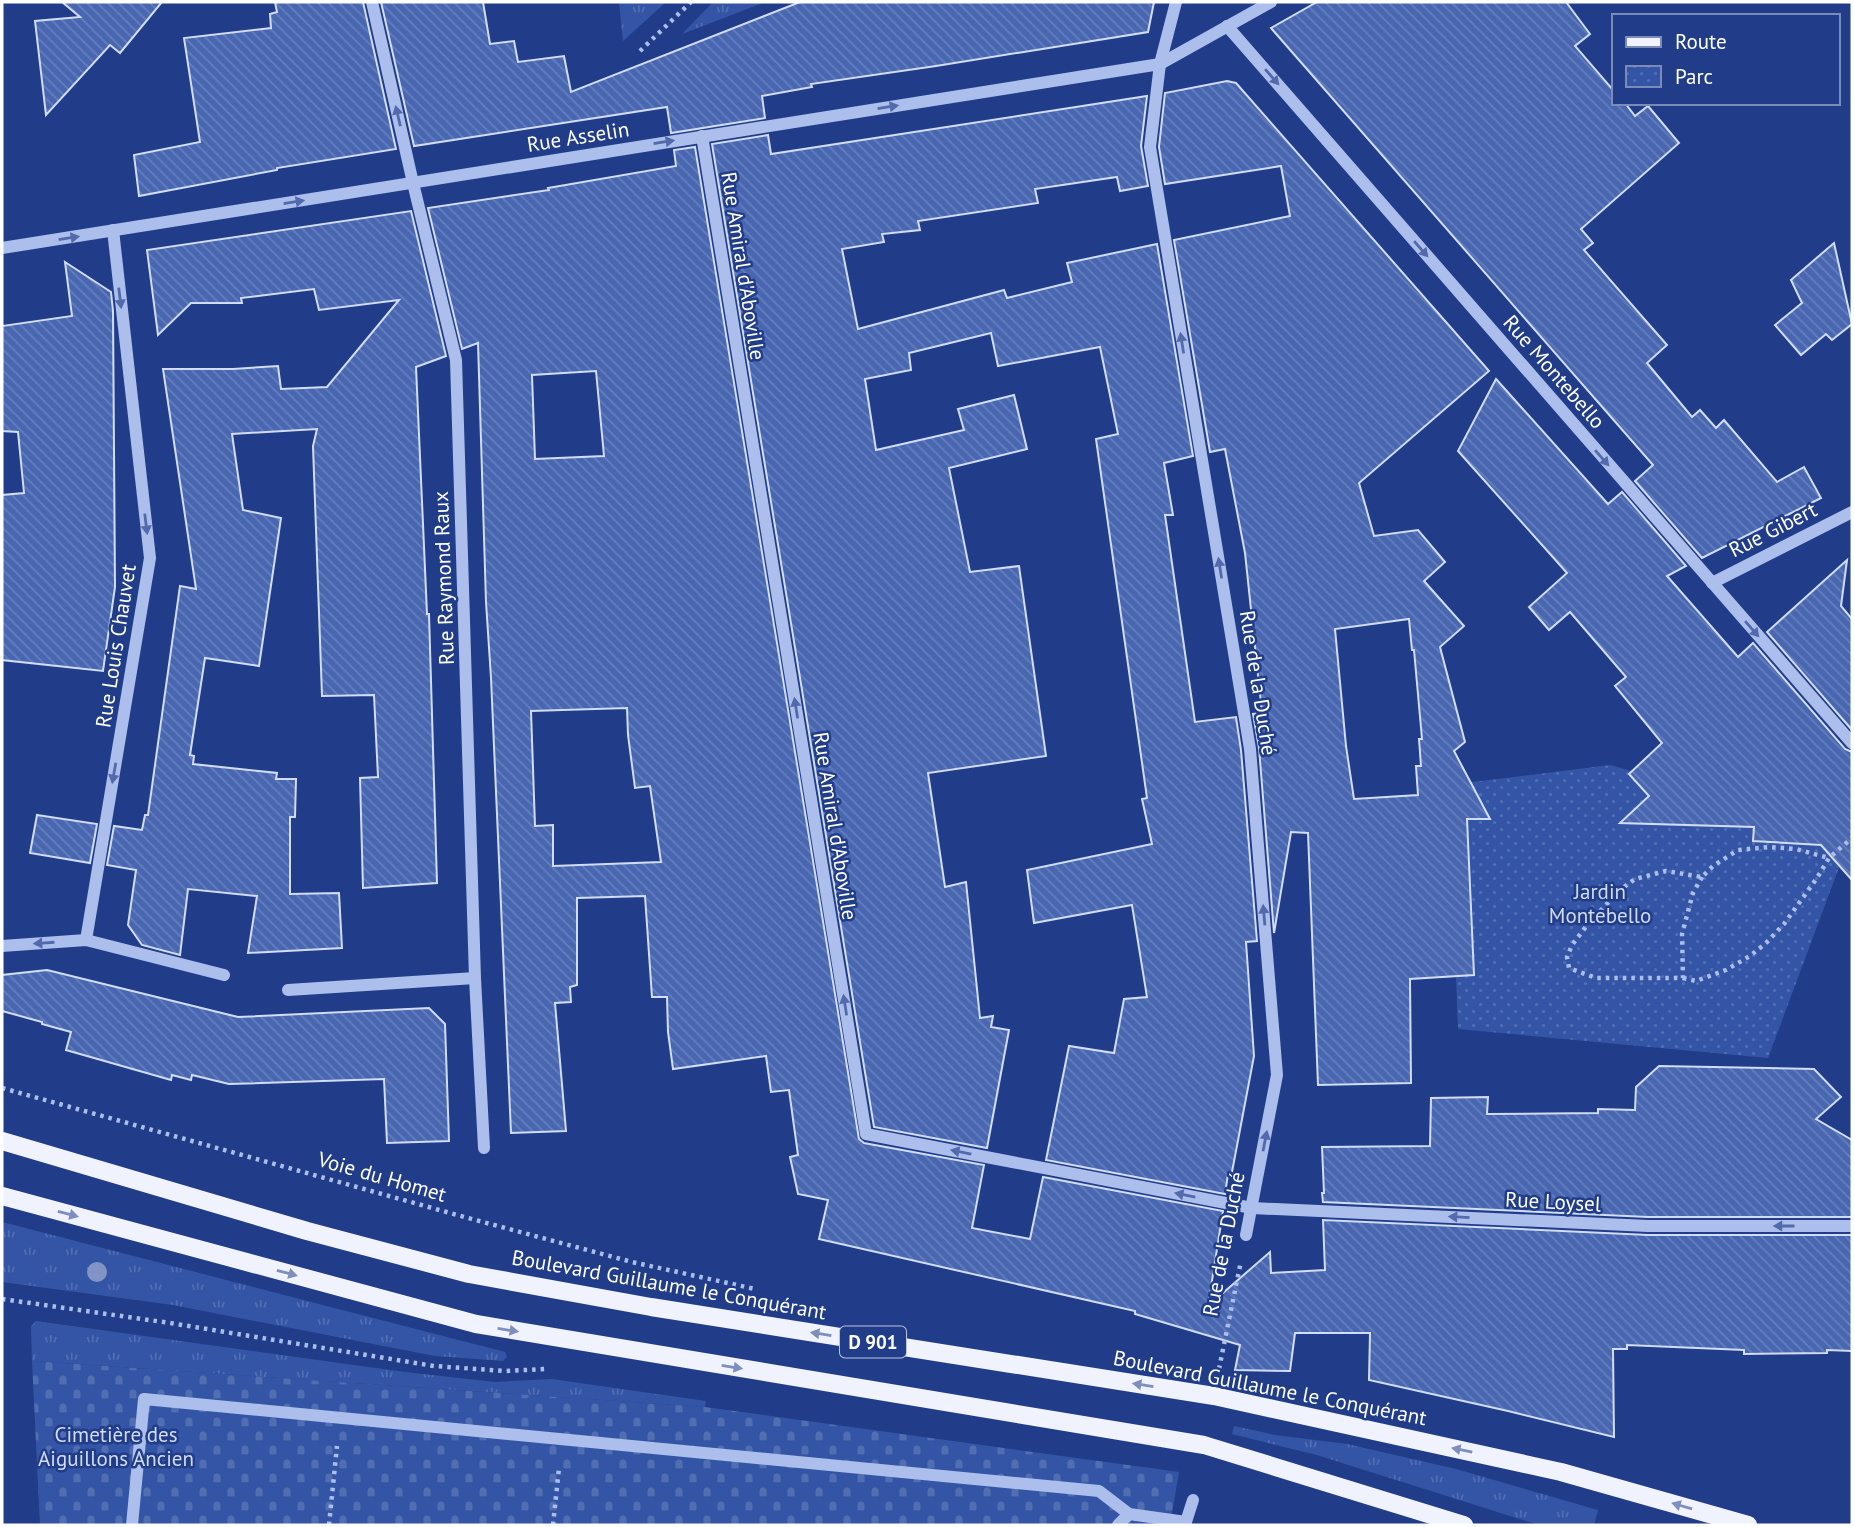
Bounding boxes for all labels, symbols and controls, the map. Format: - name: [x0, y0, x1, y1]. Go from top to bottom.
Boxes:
- legend: [1612, 14, 1840, 105]
- text: Route: [1675, 28, 1727, 55]
- text: Parc: [1675, 63, 1713, 90]
- one-way arrow: [1264, 69, 1279, 86]
- one-way arrow: [877, 101, 899, 112]
- one-way arrow: [392, 105, 403, 127]
- street label: Rue Asselin: [525, 115, 631, 158]
- one-way arrow: [653, 137, 675, 148]
- street label: Rue Amiral d'Aboville: [715, 170, 772, 362]
- one-way arrow: [283, 196, 305, 207]
- one-way arrow: [58, 232, 80, 243]
- one-way arrow: [1413, 240, 1429, 258]
- one-way arrow: [115, 287, 126, 309]
- street label: Rue Montebello: [1498, 309, 1611, 434]
- one-way arrow: [1176, 332, 1187, 354]
- one-way arrow: [1594, 449, 1609, 466]
- street label: Rue Raymond Raux: [427, 490, 460, 665]
- street label: Rue Gibert: [1724, 496, 1821, 563]
- one-way arrow: [141, 513, 152, 535]
- one-way arrow: [1214, 557, 1225, 579]
- street label: Rue Louis Chauvet: [89, 562, 142, 730]
- street label: Rue de la Duché: [1234, 609, 1283, 757]
- one-way arrow: [1744, 620, 1760, 638]
- one-way arrow: [790, 697, 801, 719]
- street label: Rue Amiral d'Aboville: [807, 730, 864, 922]
- one-way arrow: [108, 762, 119, 784]
- park label: Jardin Montebello: [1549, 878, 1651, 929]
- one-way arrow: [1258, 904, 1269, 926]
- one-way arrow: [33, 938, 55, 949]
- one-way arrow: [839, 994, 850, 1016]
- one-way arrow: [1259, 1130, 1270, 1152]
- street label: Voie du Homet: [314, 1145, 449, 1208]
- one-way arrow: [950, 1146, 972, 1157]
- street label: Rue de la Duché: [1196, 1170, 1251, 1318]
- street label: Rue Loysel: [1504, 1186, 1602, 1217]
- one-way arrow: [1174, 1189, 1196, 1200]
- one-way arrow: [57, 1209, 79, 1220]
- one-way arrow: [1447, 1212, 1469, 1223]
- one-way arrow: [1773, 1220, 1795, 1232]
- street label: Boulevard Guillaume le Conquérant: [510, 1244, 828, 1325]
- one-way arrow: [277, 1269, 298, 1279]
- one-way arrow: [497, 1325, 519, 1336]
- road number: D 901: [840, 1326, 906, 1358]
- one-way arrow: [810, 1328, 832, 1339]
- street label: Boulevard Guillaume le Conquérant: [1111, 1344, 1429, 1431]
- one-way arrow: [721, 1362, 743, 1373]
- one-way arrow: [1132, 1379, 1154, 1390]
- park label: Cimetière des Aiguillons Ancien: [38, 1421, 194, 1472]
- one-way arrow: [1451, 1444, 1473, 1455]
- one-way arrow: [1671, 1501, 1692, 1511]

